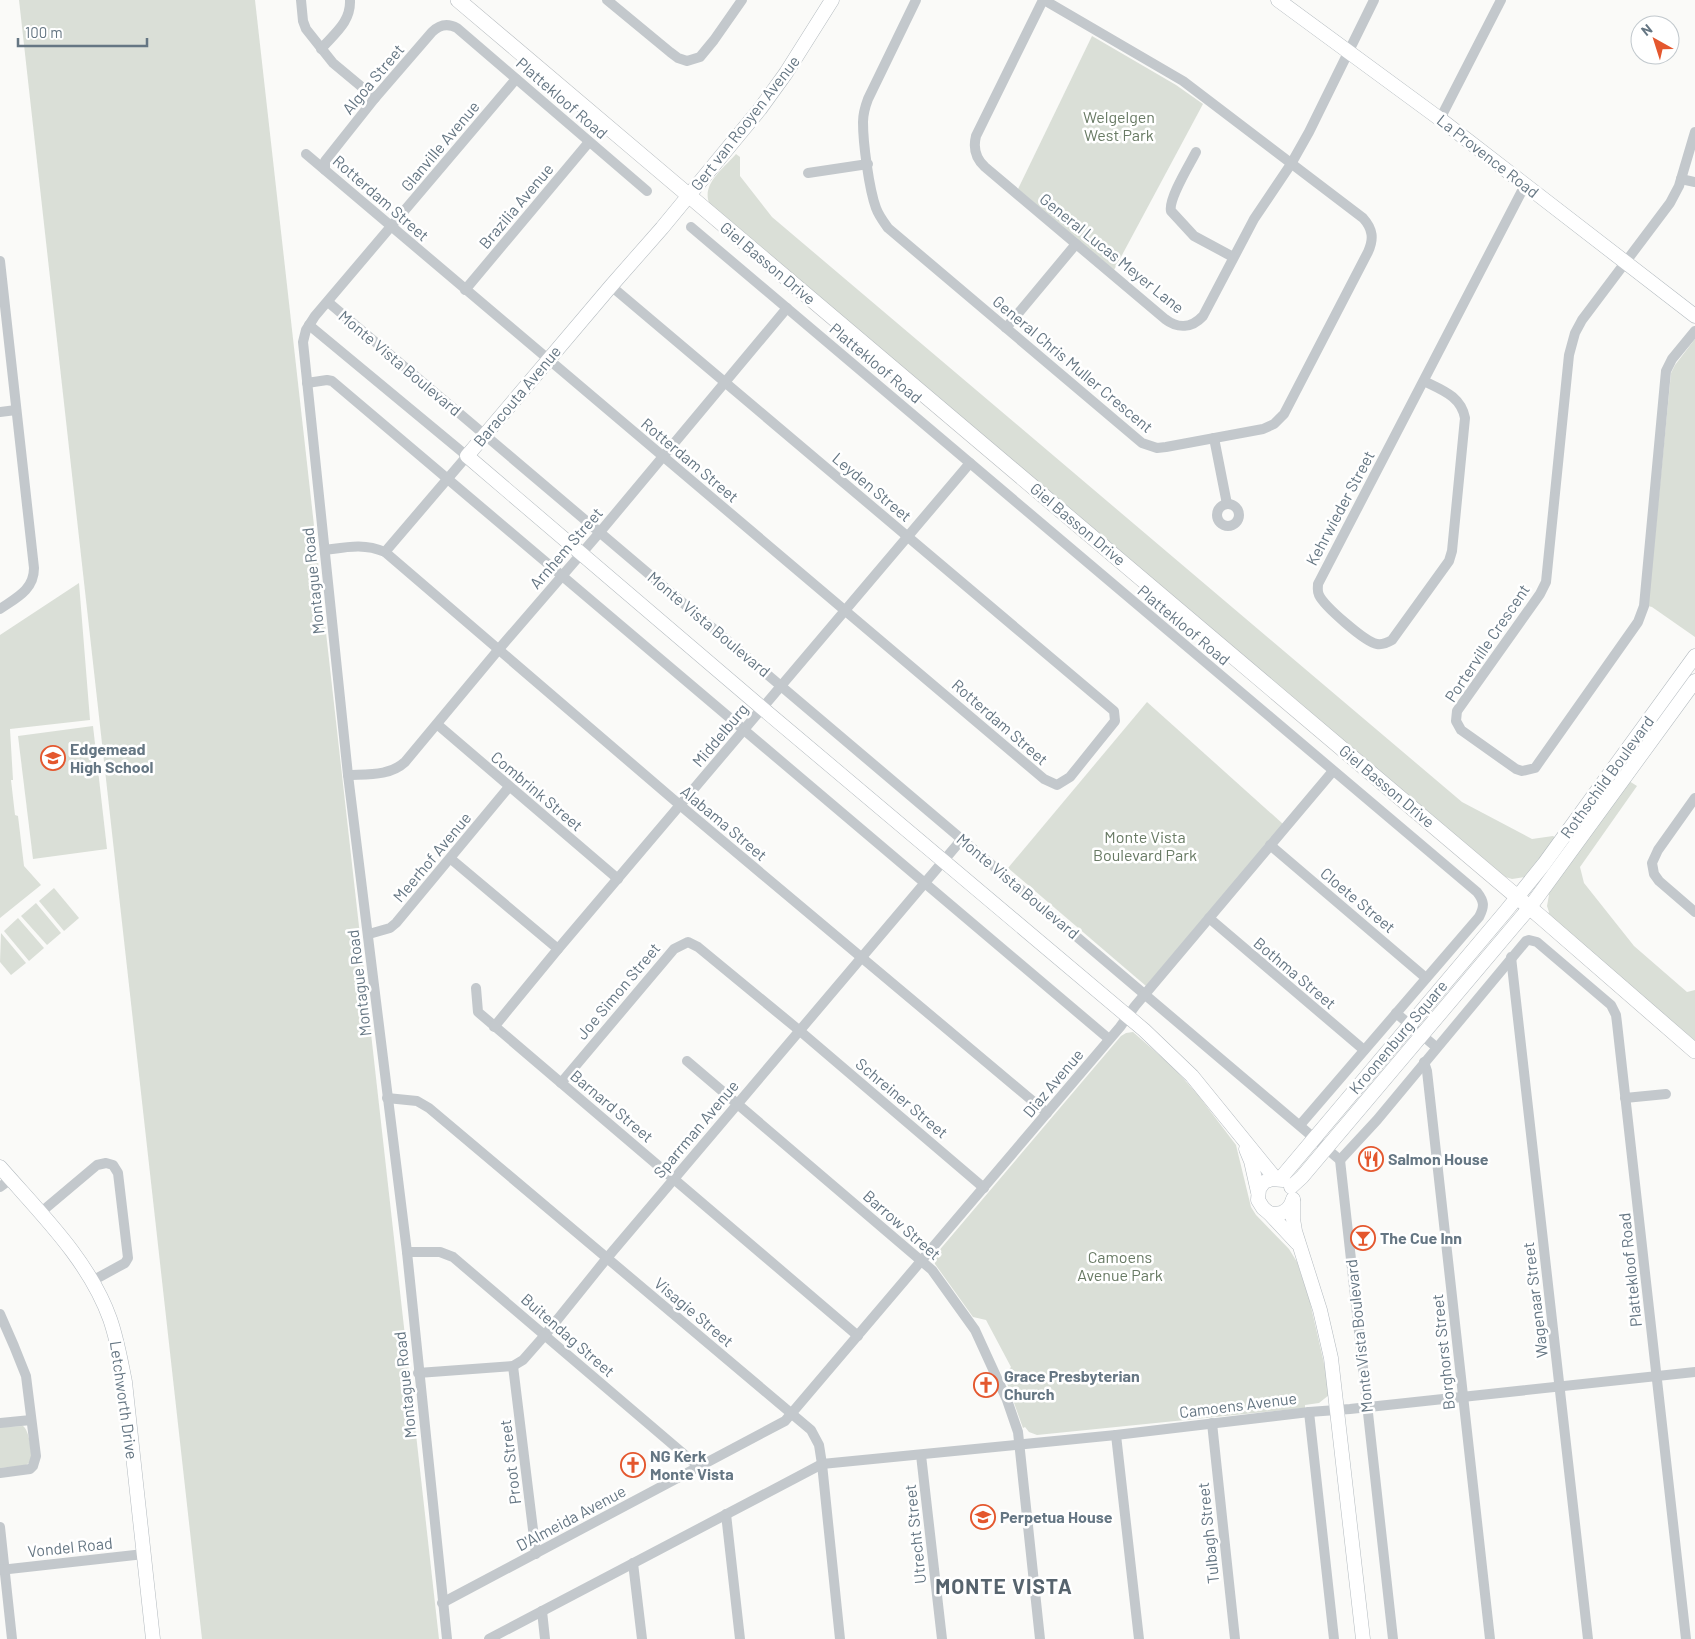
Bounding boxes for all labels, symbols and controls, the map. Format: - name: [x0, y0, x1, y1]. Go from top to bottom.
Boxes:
- scale bar: [18, 15, 146, 47]
- north arrow: [1630, 15, 1680, 65]
- text: N: [1638, 20, 1655, 39]
- text: 100 m: [25, 23, 63, 41]
- street label: Algoa Street: [338, 40, 407, 118]
- street label: Gert van Rooyen Avenue: [686, 51, 803, 194]
- street label: Plattekloof Road: [513, 53, 612, 142]
- street label: Glanville Avenue: [396, 97, 483, 195]
- park label: Welgelgen West Park: [1083, 107, 1155, 144]
- street label: La Provence Road: [1434, 110, 1543, 201]
- street label: Rotterdam Street: [329, 151, 433, 245]
- street label: Brazilia Avenue: [475, 159, 557, 252]
- street label: General Lucas Meyer Lane: [1036, 189, 1188, 317]
- street label: Giel Basson Drive: [717, 217, 820, 308]
- street label: General Chris Muller Crescent: [989, 291, 1157, 436]
- street label: Monte Vista Boulevard: [335, 306, 465, 419]
- street label: Plattekloof Road: [826, 319, 926, 407]
- street label: Baracouta Avenue: [469, 341, 564, 450]
- street label: Rotterdam Street: [638, 413, 743, 506]
- street label: Kehrwieder Street: [1301, 447, 1378, 568]
- street label: Leyden Street: [829, 448, 916, 525]
- street label: Giel Basson Drive: [1027, 478, 1130, 569]
- street label: Arnhem Street: [525, 503, 606, 592]
- street label: Montague Road: [297, 527, 328, 635]
- street label: Monte Vista Boulevard: [644, 567, 774, 680]
- street label: Porterville Crescent: [1440, 580, 1533, 705]
- street label: Plattekloof Road: [1134, 581, 1234, 669]
- street label: Rotterdam Street: [948, 675, 1052, 769]
- street label: Middelburg: [688, 699, 752, 770]
- street label: Rothschild Boulevard: [1556, 712, 1657, 842]
- place label: Edgemead High School: [70, 739, 154, 776]
- street label: Giel Basson Drive: [1336, 740, 1439, 831]
- school or university icon: Edgemead High School: [40, 745, 66, 771]
- street label: Combrink Street: [488, 747, 587, 834]
- street label: Alabama Street: [677, 781, 771, 864]
- street label: Meerhof Avenue: [389, 808, 475, 905]
- park label: Monte Vista Boulevard Park: [1093, 827, 1197, 864]
- street label: Monte Vista Boulevard: [953, 829, 1083, 942]
- street label: Cloete Street: [1317, 863, 1399, 936]
- street label: Montague Road: [343, 929, 374, 1037]
- street label: Bothma Street: [1250, 933, 1340, 1012]
- street label: Joe Simon Street: [572, 938, 664, 1043]
- street label: Kroonenburg Square: [1345, 976, 1451, 1097]
- street label: Diaz Avenue: [1019, 1045, 1087, 1121]
- street label: Schreiner Street: [852, 1054, 952, 1142]
- street label: Barnard Street: [567, 1066, 658, 1146]
- street label: Sparrman Avenue: [649, 1076, 742, 1182]
- restaurant icon: Salmon House: [1358, 1146, 1384, 1172]
- place label: Salmon House: [1388, 1149, 1489, 1168]
- street label: Barrow Street: [860, 1186, 945, 1263]
- street label: Plattekloof Road: [1614, 1212, 1645, 1328]
- bar icon: The Cue Inn: [1350, 1225, 1376, 1251]
- place label: The Cue Inn: [1380, 1228, 1462, 1247]
- street label: Wagenaar Street: [1518, 1241, 1551, 1359]
- park label: Camoens Avenue Park: [1077, 1247, 1163, 1284]
- street label: Monte Vista Boulevard: [1341, 1259, 1376, 1414]
- street label: Visagie Street: [651, 1273, 738, 1350]
- street label: Buitendag Street: [518, 1289, 619, 1380]
- street label: Borghorst Street: [1427, 1293, 1458, 1411]
- street label: Montague Road: [389, 1331, 420, 1439]
- street label: Letchworth Drive: [107, 1340, 142, 1460]
- place label: Grace Presbyterian Church: [1004, 1366, 1140, 1403]
- church icon: Grace Presbyterian Church: [973, 1372, 999, 1398]
- street label: Camoens Avenue: [1178, 1388, 1298, 1421]
- street label: Proot Street: [495, 1419, 524, 1506]
- place label: NG Kerk Monte Vista: [650, 1446, 734, 1483]
- church icon: NG Kerk Monte Vista: [620, 1452, 646, 1478]
- street label: D'Almeida Avenue: [513, 1481, 629, 1554]
- street label: Tulbagh Street: [1193, 1482, 1222, 1585]
- street label: Utrecht Street: [900, 1483, 929, 1585]
- school or university icon: Perpetua House: [970, 1504, 996, 1530]
- place label: Perpetua House: [1000, 1507, 1113, 1526]
- street label: Vondel Road: [26, 1533, 113, 1560]
- district label: MONTE VISTA: [935, 1573, 1073, 1598]

